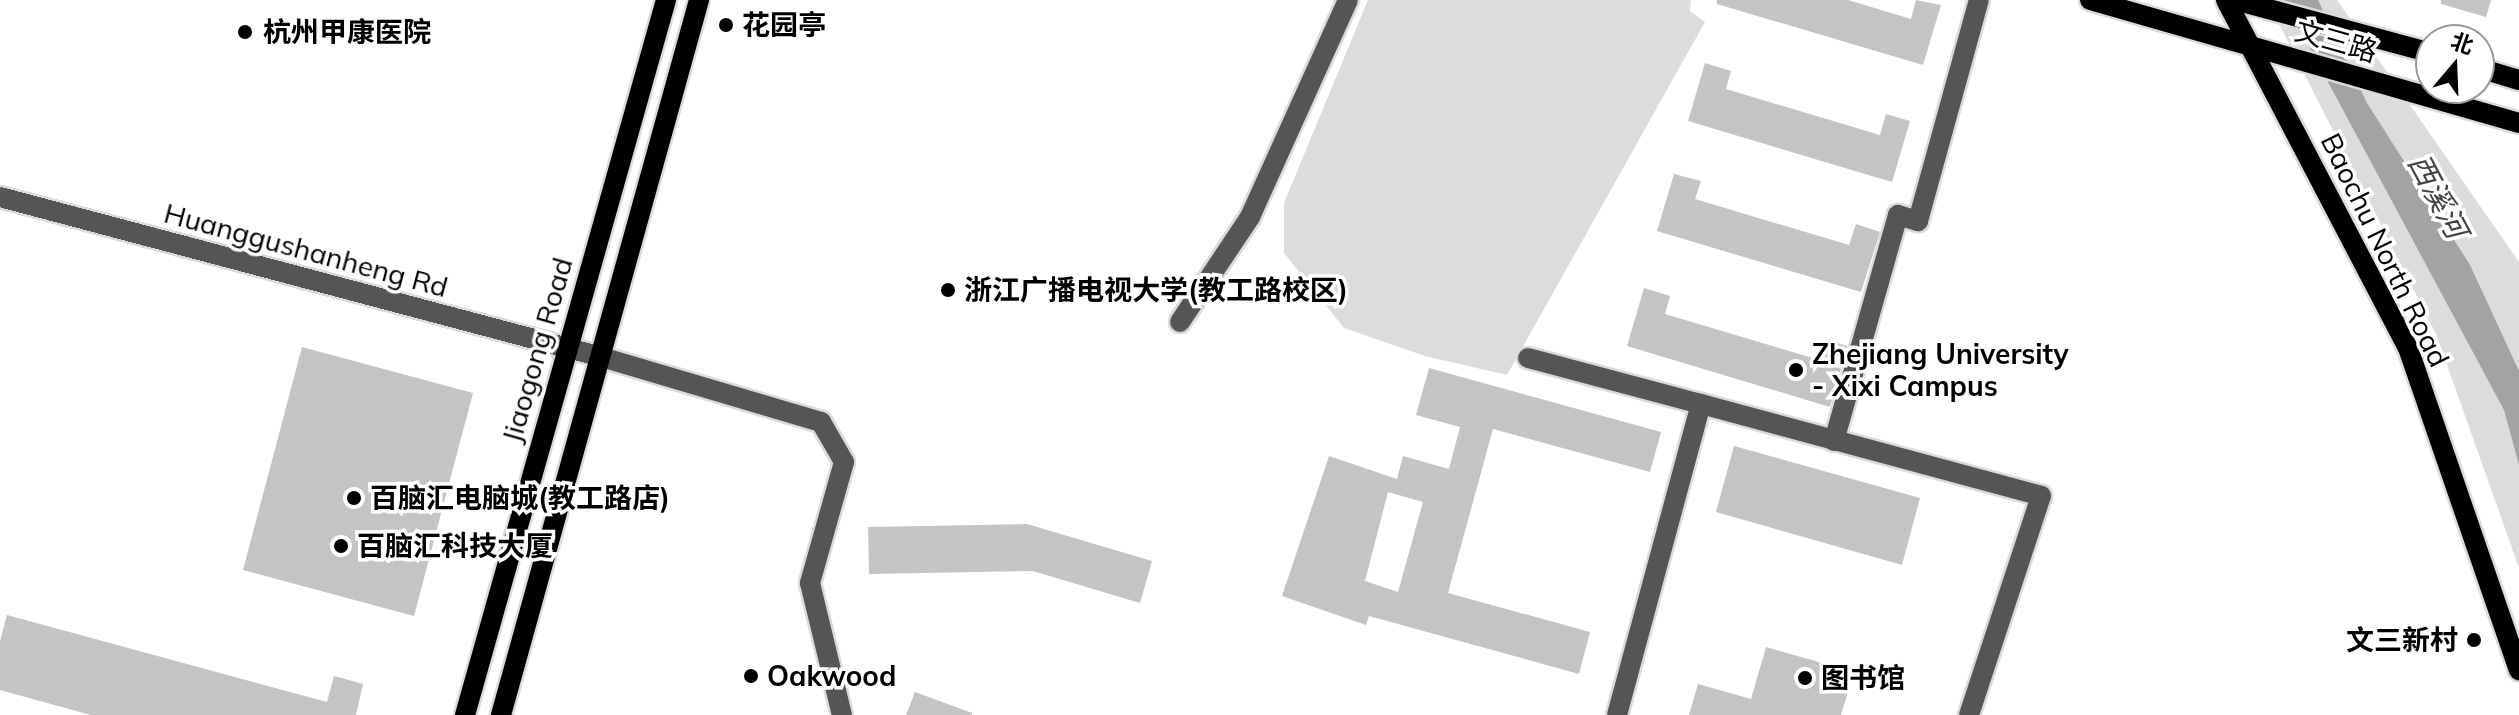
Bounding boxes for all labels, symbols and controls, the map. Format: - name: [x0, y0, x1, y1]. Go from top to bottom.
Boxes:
- place label: 花园亭: [742, 8, 826, 42]
- street label: 文三路: [2291, 13, 2381, 69]
- place label: 杭州甲康医院: [263, 15, 431, 49]
- marker: 花园亭: [717, 16, 735, 34]
- marker: 杭州甲康医院: [234, 21, 256, 43]
- north arrow: [2415, 24, 2495, 104]
- text: 北: [2447, 26, 2477, 60]
- street label: Baochu North Road: [2314, 128, 2456, 372]
- water label: 西溪河: [2401, 148, 2475, 244]
- street label: Huanggushanheng Rd: [160, 196, 452, 304]
- street label: Jiaogong Road: [495, 254, 579, 446]
- place label: 浙江广播电视大学(教工路校区): [964, 273, 1348, 307]
- marker: 浙江广播电视大学(教工路校区): [939, 281, 957, 299]
- place label: Zhejiang University - Xixi Campus: [1812, 337, 2069, 403]
- marker: Zhejiang University - Xixi Campus: [1787, 361, 1805, 379]
- place label: 百脑汇电脑城(教工路店): [370, 481, 670, 515]
- marker: 百脑汇电脑城(教工路店): [345, 489, 363, 507]
- place label: 百脑汇科技大厦: [357, 529, 553, 563]
- marker: 百脑汇科技大厦: [332, 537, 350, 555]
- place label: 文三新村: [2346, 623, 2458, 657]
- marker: 文三新村: [2465, 631, 2483, 649]
- place label: Oakwood: [767, 659, 896, 693]
- place label: 图书馆: [1821, 661, 1905, 695]
- marker: Oakwood: [742, 667, 760, 685]
- marker: 图书馆: [1796, 669, 1814, 687]

